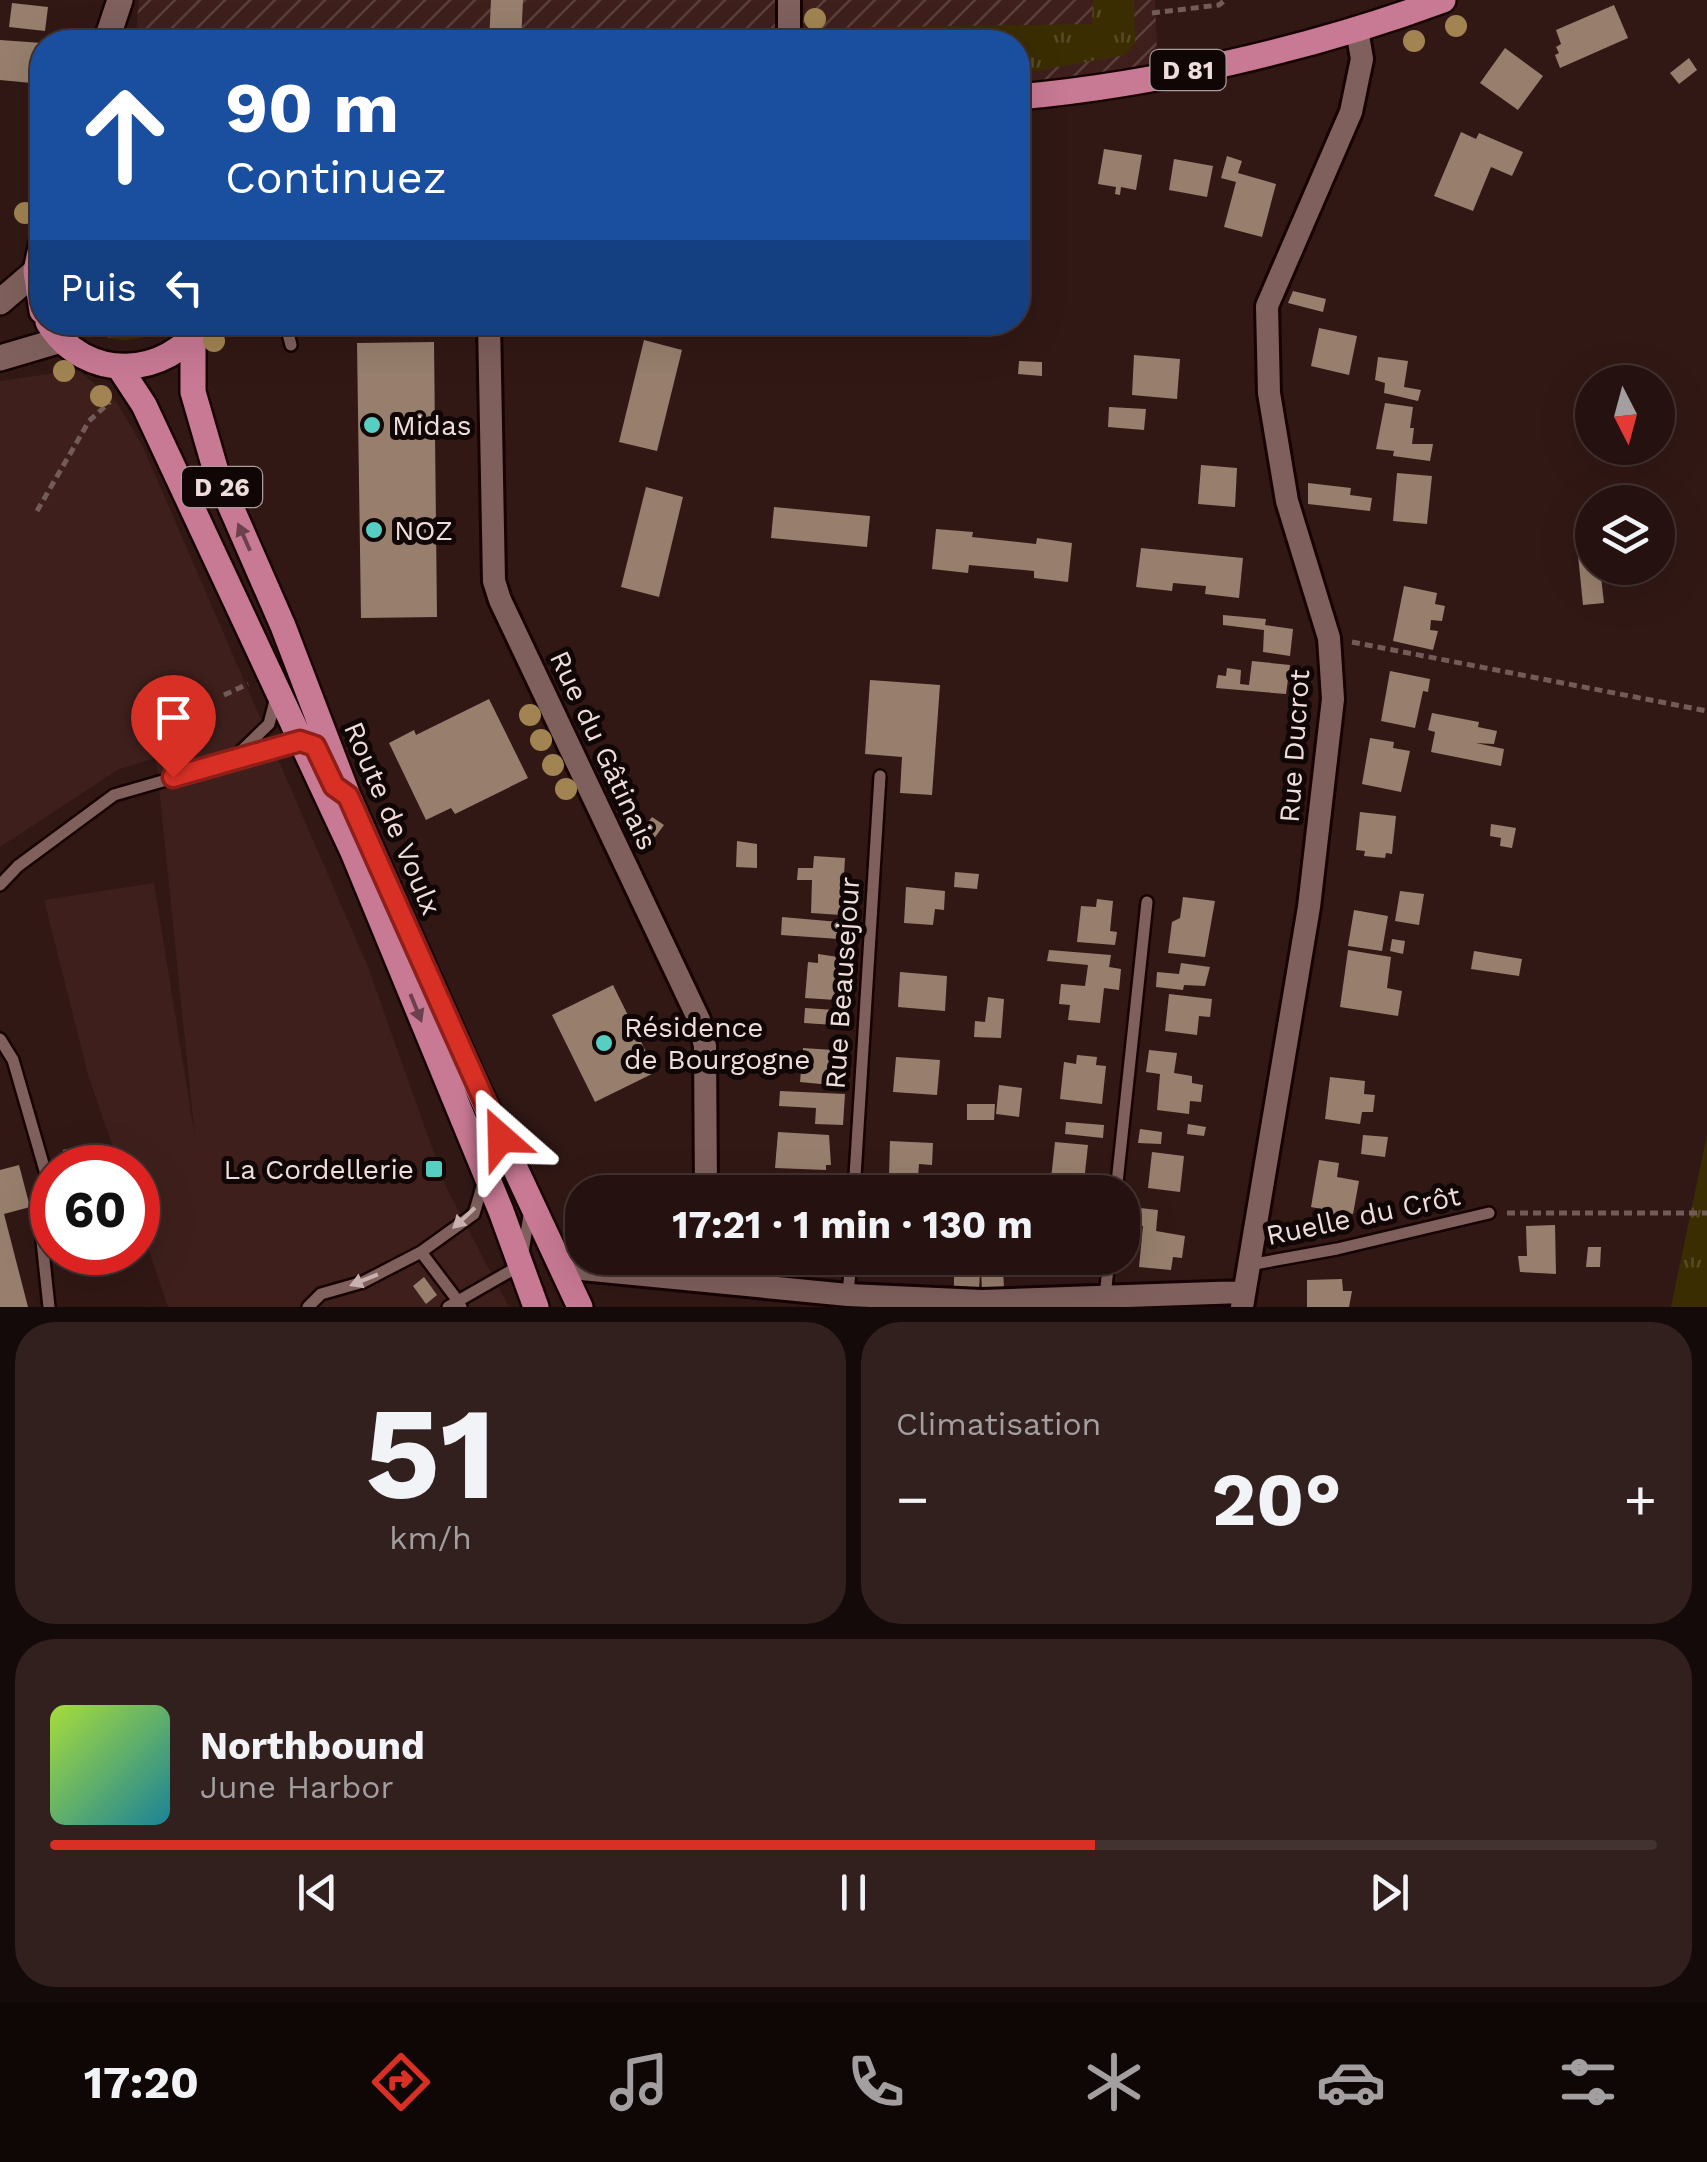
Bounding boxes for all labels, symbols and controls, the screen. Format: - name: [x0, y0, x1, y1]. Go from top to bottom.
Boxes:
- road number: D 81: [1150, 50, 1226, 90]
- text: 90 m: [225, 67, 399, 149]
- icon: ahead: [60, 70, 190, 200]
- text: Continuez: [225, 151, 447, 204]
- icon: left: [157, 260, 212, 315]
- text: Puis: [60, 266, 137, 310]
- north arrow: [1575, 365, 1675, 465]
- map controls: [1575, 365, 1675, 585]
- place label: Midas: [392, 409, 472, 442]
- marker: Midas: [361, 414, 383, 436]
- road number: D 26: [182, 467, 262, 507]
- button: layers: [1575, 485, 1675, 585]
- place label: NOZ: [394, 514, 453, 547]
- marker: NOZ: [363, 519, 385, 541]
- one-way arrow: [236, 522, 252, 552]
- street label: Rue du Gâtinais: [543, 645, 664, 855]
- street label: Rue Ducrot: [1273, 668, 1316, 824]
- pin: [131, 675, 216, 778]
- icon: arrive: [146, 690, 201, 745]
- street label: Route de Voulx: [337, 717, 448, 920]
- street label: Rue Beausejour: [819, 876, 866, 1090]
- one-way arrow: [409, 993, 425, 1023]
- place label: Résidence de Bourgogne: [624, 1011, 810, 1076]
- marker: Résidence de Bourgogne: [593, 1032, 615, 1054]
- position arrow: [449, 1086, 553, 1190]
- speed limit sign: 60: [30, 1145, 160, 1275]
- place label: La Cordellerie: [223, 1153, 414, 1186]
- marker: La Cordellerie: [423, 1158, 445, 1180]
- street label: Ruelle du Crôt: [1263, 1179, 1463, 1252]
- text: 17:21 · 1 min · 130 m: [672, 1203, 1033, 1247]
- one-way arrow: [452, 1207, 476, 1230]
- one-way arrow: [349, 1272, 379, 1288]
- text: 51: [365, 1377, 496, 1530]
- text: Climatisation: [896, 1405, 1101, 1443]
- text: 20°: [1211, 1455, 1342, 1543]
- text: −: [896, 1467, 929, 1531]
- text: +: [1624, 1467, 1657, 1531]
- text: km/h: [389, 1519, 472, 1557]
- text: Northbound: [200, 1724, 425, 1768]
- text: June Harbor: [200, 1768, 394, 1806]
- icon: previous: [290, 1865, 345, 1920]
- icon: pause: [826, 1865, 881, 1920]
- icon: next: [1362, 1865, 1417, 1920]
- icon: directions: [366, 2047, 436, 2117]
- icon: music: [604, 2047, 674, 2117]
- icon: phone: [841, 2047, 911, 2117]
- icon: climate: [1079, 2047, 1149, 2117]
- icon: car: [1316, 2047, 1386, 2117]
- icon: filters: [1553, 2047, 1623, 2117]
- text: 17:20: [84, 2056, 199, 2109]

